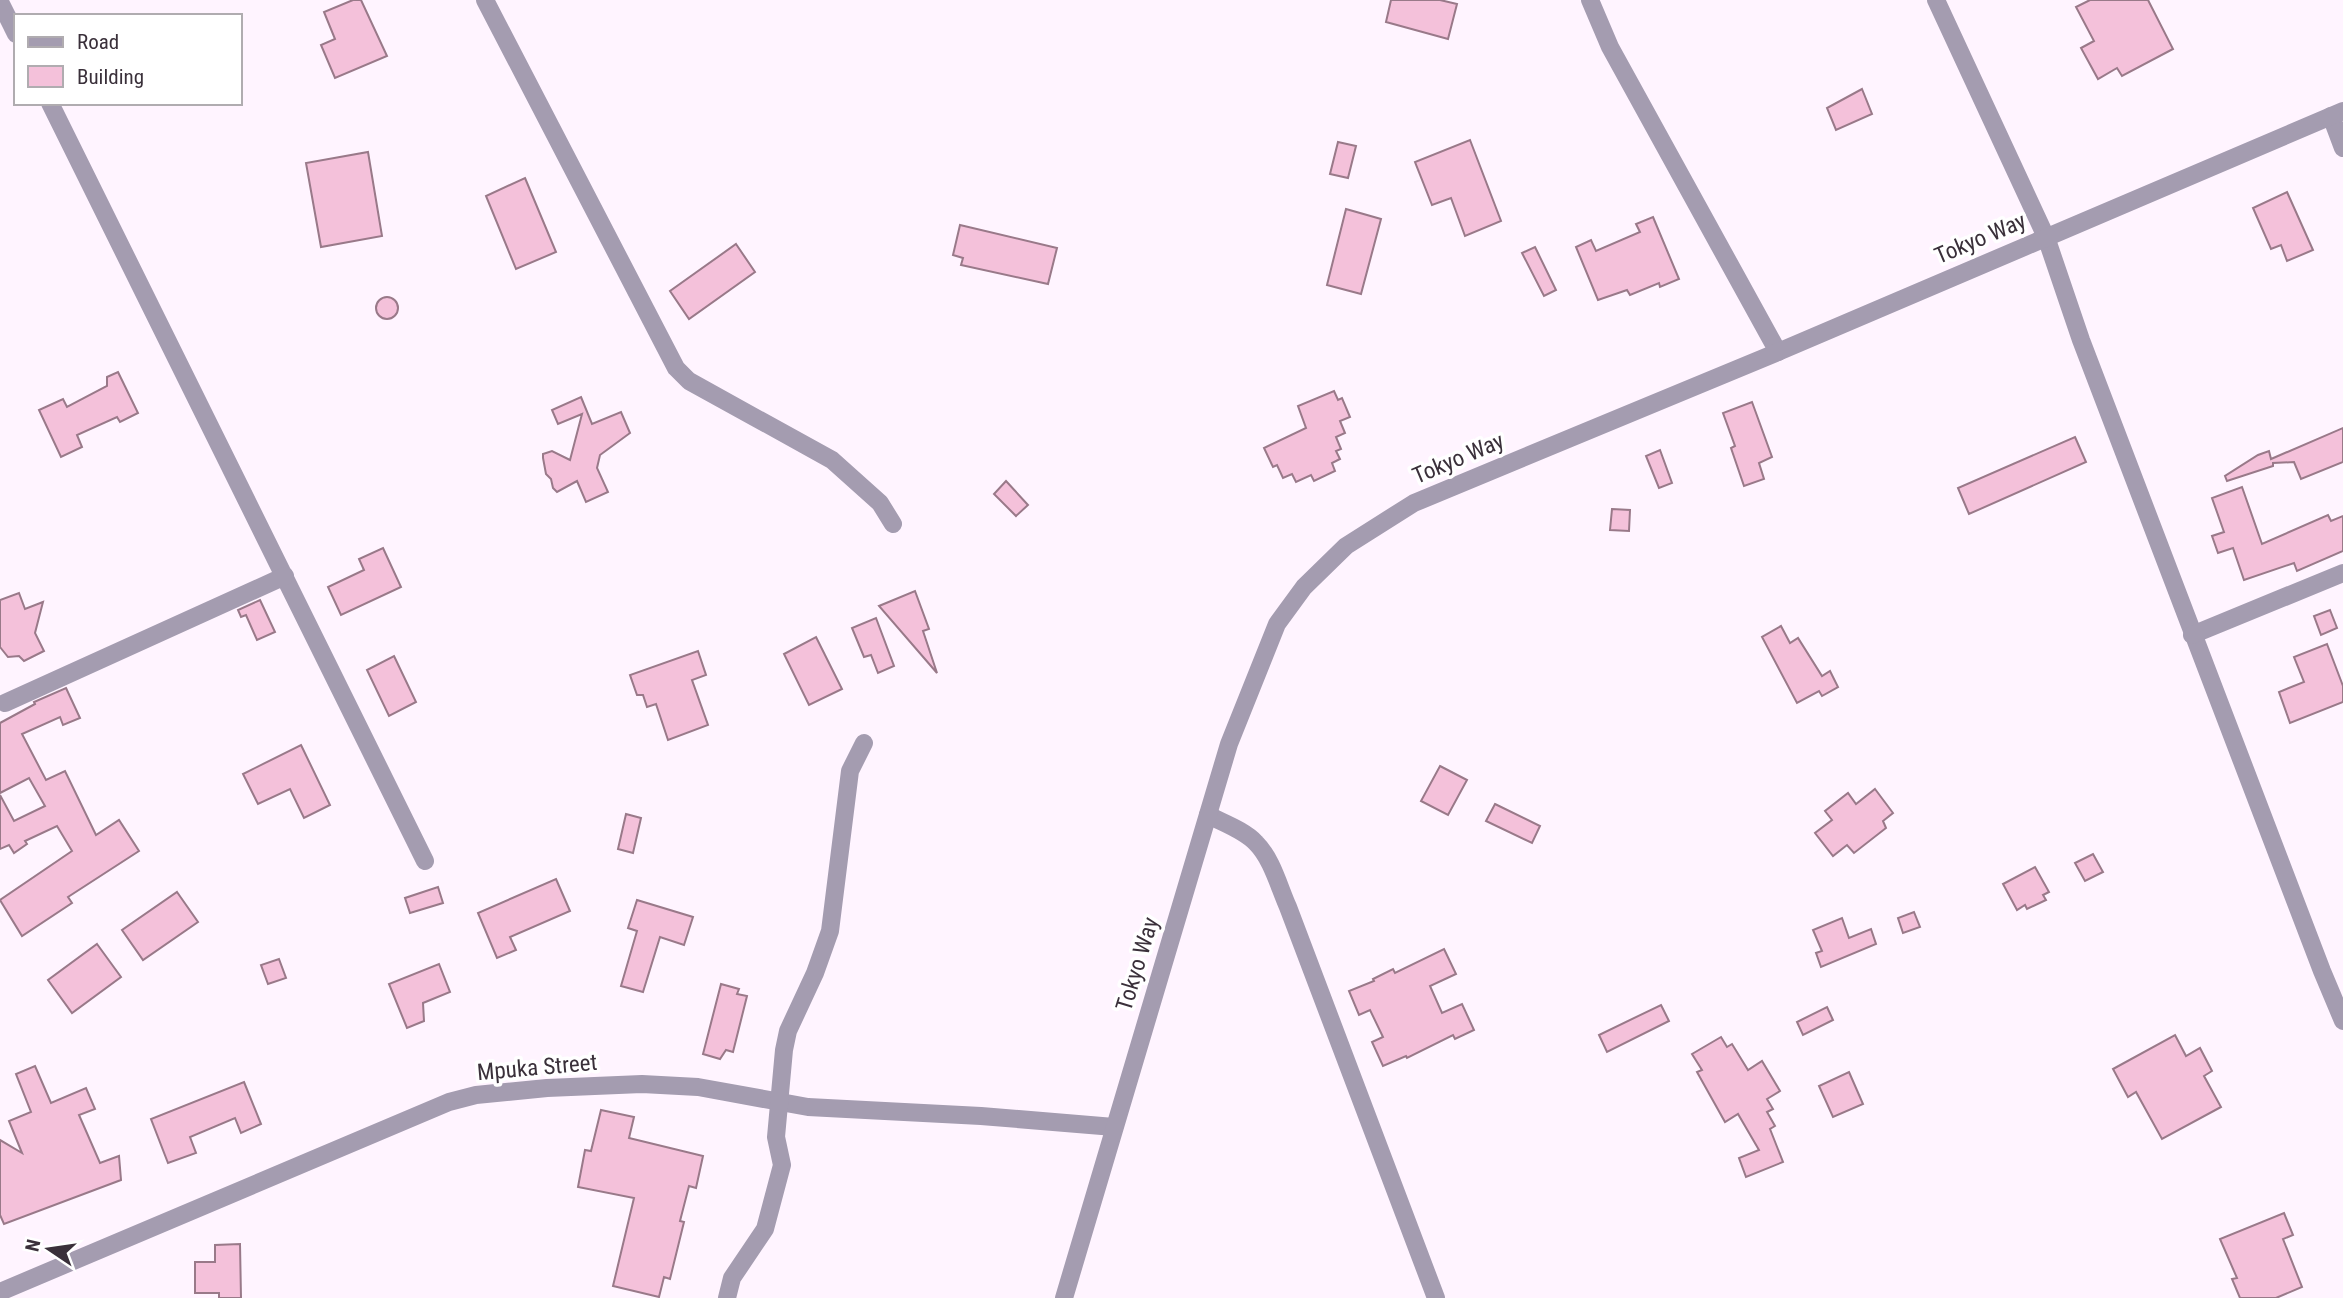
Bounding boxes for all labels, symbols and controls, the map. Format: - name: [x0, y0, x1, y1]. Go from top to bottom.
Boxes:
- legend: [14, 14, 242, 105]
- text: Road: [77, 30, 119, 54]
- text: Building: [77, 65, 144, 89]
- street label: Tokyo Way: [1930, 207, 2030, 270]
- street label: Tokyo Way: [1408, 427, 1508, 490]
- street label: Tokyo Way: [1110, 914, 1165, 1014]
- street label: Mpuka Street: [476, 1049, 598, 1086]
- north arrow: [14, 1214, 84, 1284]
- text: N: [20, 1237, 45, 1254]

